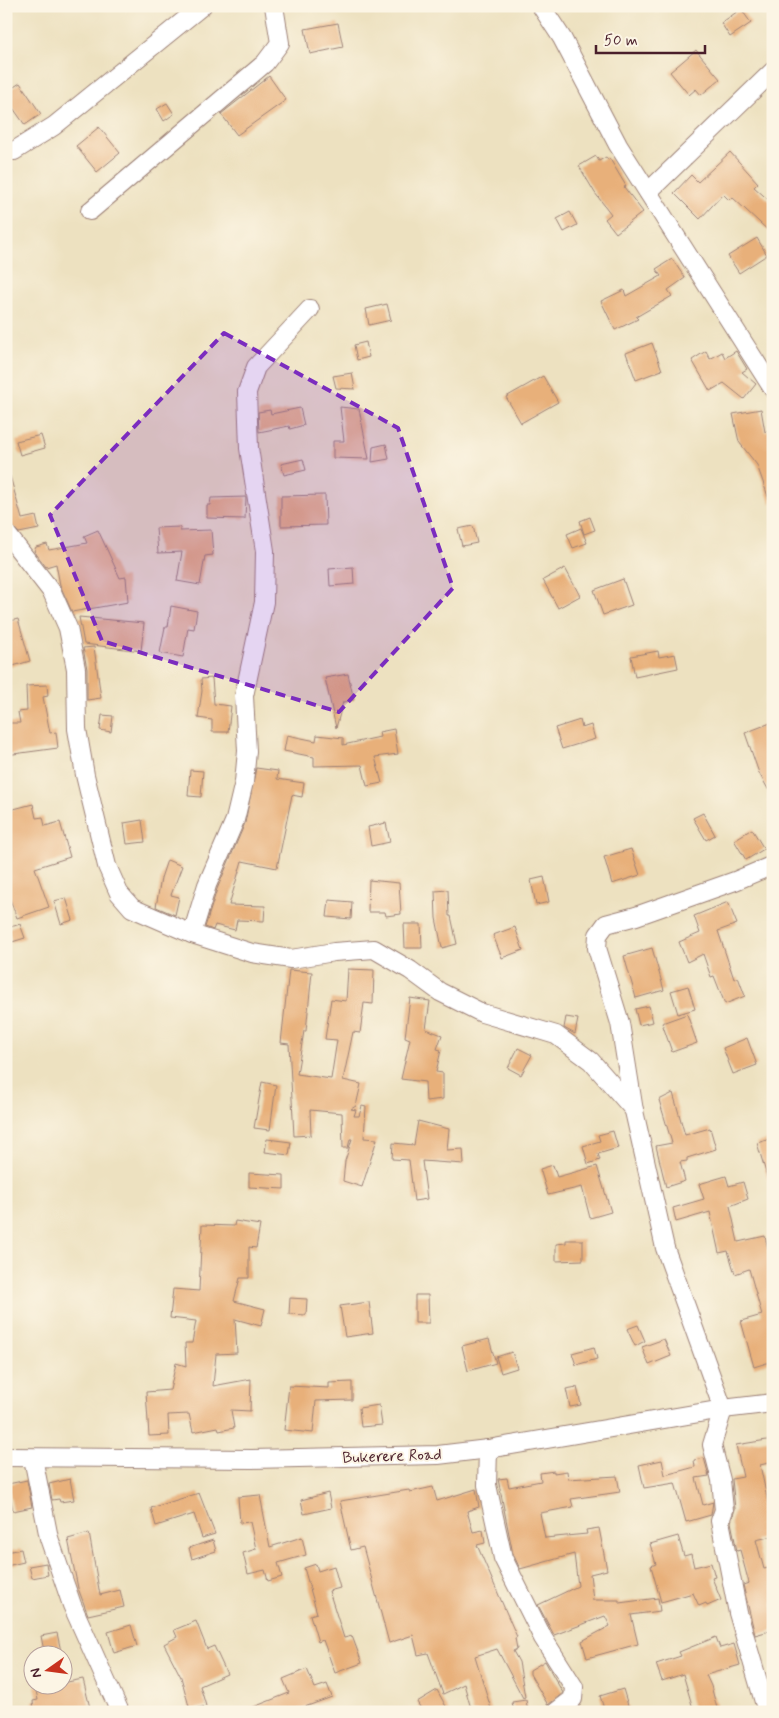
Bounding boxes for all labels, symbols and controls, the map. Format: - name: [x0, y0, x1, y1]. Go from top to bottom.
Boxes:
- scale bar: [596, 22, 705, 54]
- text: 50 m: [604, 31, 638, 51]
- street label: Bukerere Road: [342, 1444, 442, 1469]
- north arrow: [22, 1646, 72, 1696]
- text: N: [26, 1666, 46, 1680]

